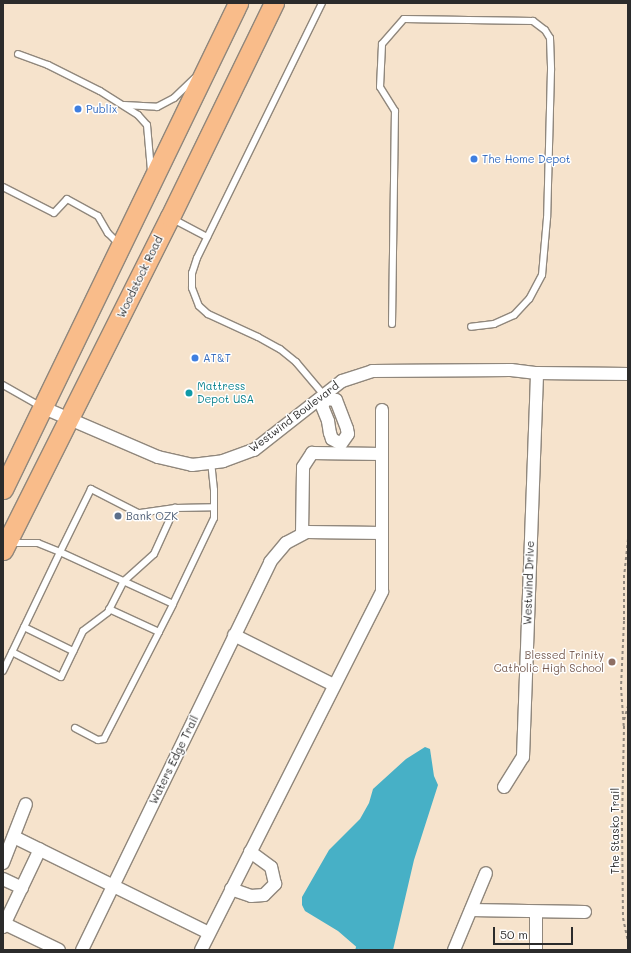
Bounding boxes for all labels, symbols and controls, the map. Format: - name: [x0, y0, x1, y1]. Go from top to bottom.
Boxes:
- place label: Publix: [86, 102, 117, 116]
- marker: Publix: [73, 104, 83, 114]
- place label: The Home Depot: [482, 152, 571, 166]
- marker: The Home Depot: [469, 154, 479, 164]
- street label: Woodstock Road: [114, 234, 166, 320]
- place label: AT&T: [203, 351, 231, 365]
- marker: AT&T: [190, 353, 200, 363]
- street label: Westwind Boulevard: [246, 379, 342, 455]
- place label: Mattress Depot USA: [197, 380, 254, 406]
- marker: Mattress Depot USA: [184, 388, 194, 398]
- place label: Bank OZK: [126, 509, 178, 523]
- marker: Bank OZK: [113, 511, 123, 521]
- street label: Westwind Drive: [521, 541, 537, 625]
- place label: Blessed Trinity Catholic High School: [494, 649, 604, 675]
- marker: Blessed Trinity Catholic High School: [607, 657, 617, 667]
- street label: Waters Edge Trail: [147, 713, 201, 807]
- street label: The Stasko Trail: [608, 788, 622, 874]
- scale bar: [495, 919, 575, 945]
- text: 50 m: [500, 926, 528, 942]

